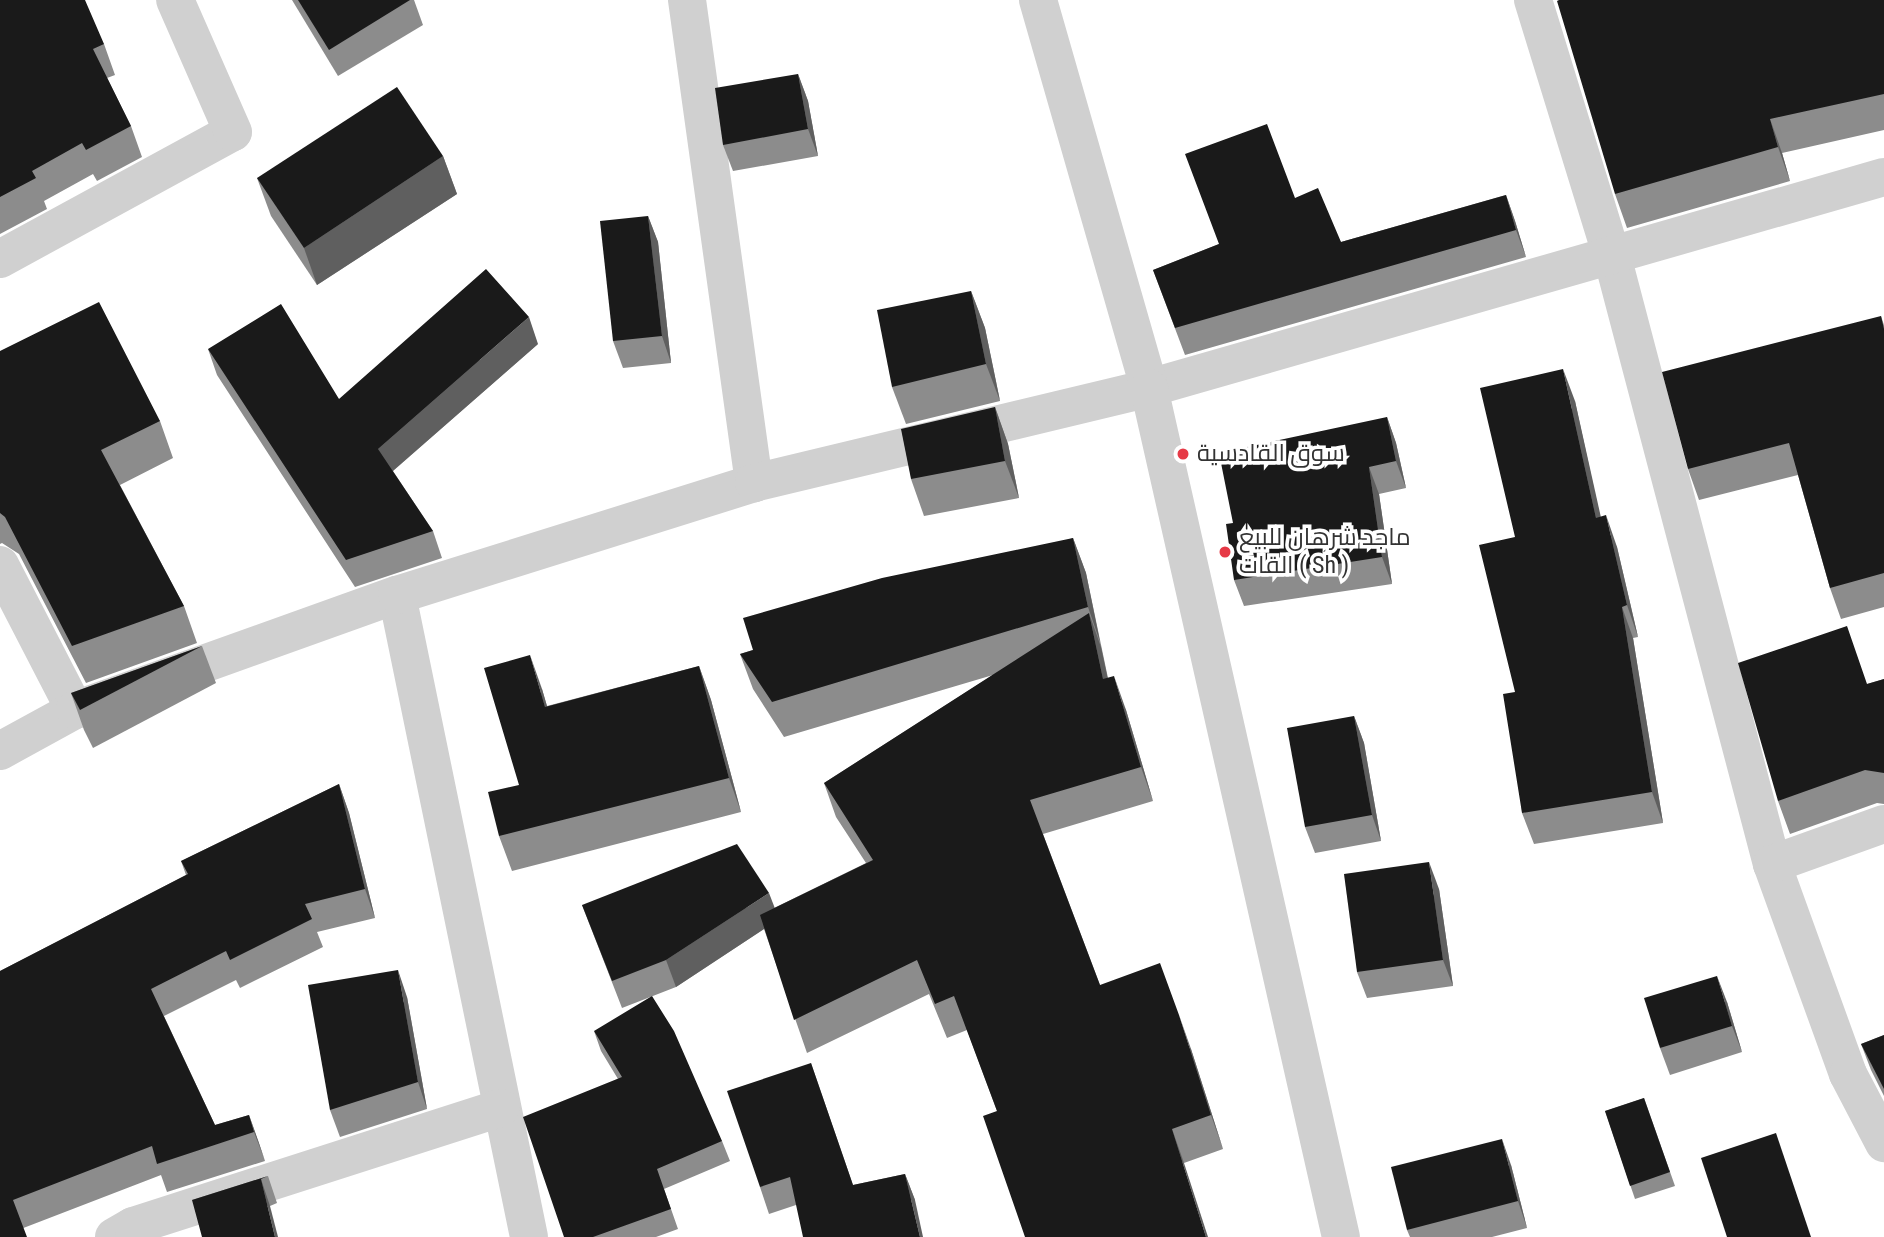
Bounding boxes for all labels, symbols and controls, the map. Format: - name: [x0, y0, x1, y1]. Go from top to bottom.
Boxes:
- place label: سوق القادسية: [1197, 440, 1345, 468]
- marker: سوق القادسية: [1175, 446, 1191, 462]
- place label: ماجد شرهان للبيع القات ( Sh ): [1239, 524, 1411, 580]
- marker: ماجد شرهان للبيع القات ( Sh ): [1217, 544, 1233, 560]

